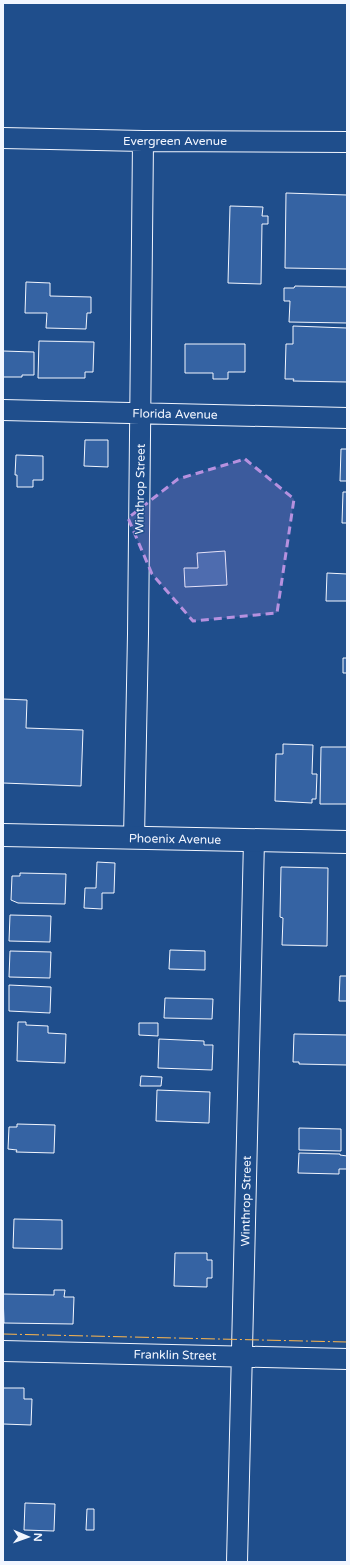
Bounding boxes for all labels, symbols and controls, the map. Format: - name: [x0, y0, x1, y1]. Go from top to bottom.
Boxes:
- street label: Evergreen Avenue: [123, 134, 227, 148]
- street label: Florida Avenue: [132, 406, 218, 422]
- street label: Winthrop Street: [132, 443, 148, 534]
- street label: Phoenix Avenue: [129, 831, 221, 847]
- street label: Winthrop Street: [238, 1155, 254, 1246]
- street label: Franklin Street: [133, 1347, 217, 1363]
- north arrow: [8, 1517, 48, 1557]
- text: N: [31, 1533, 44, 1542]

